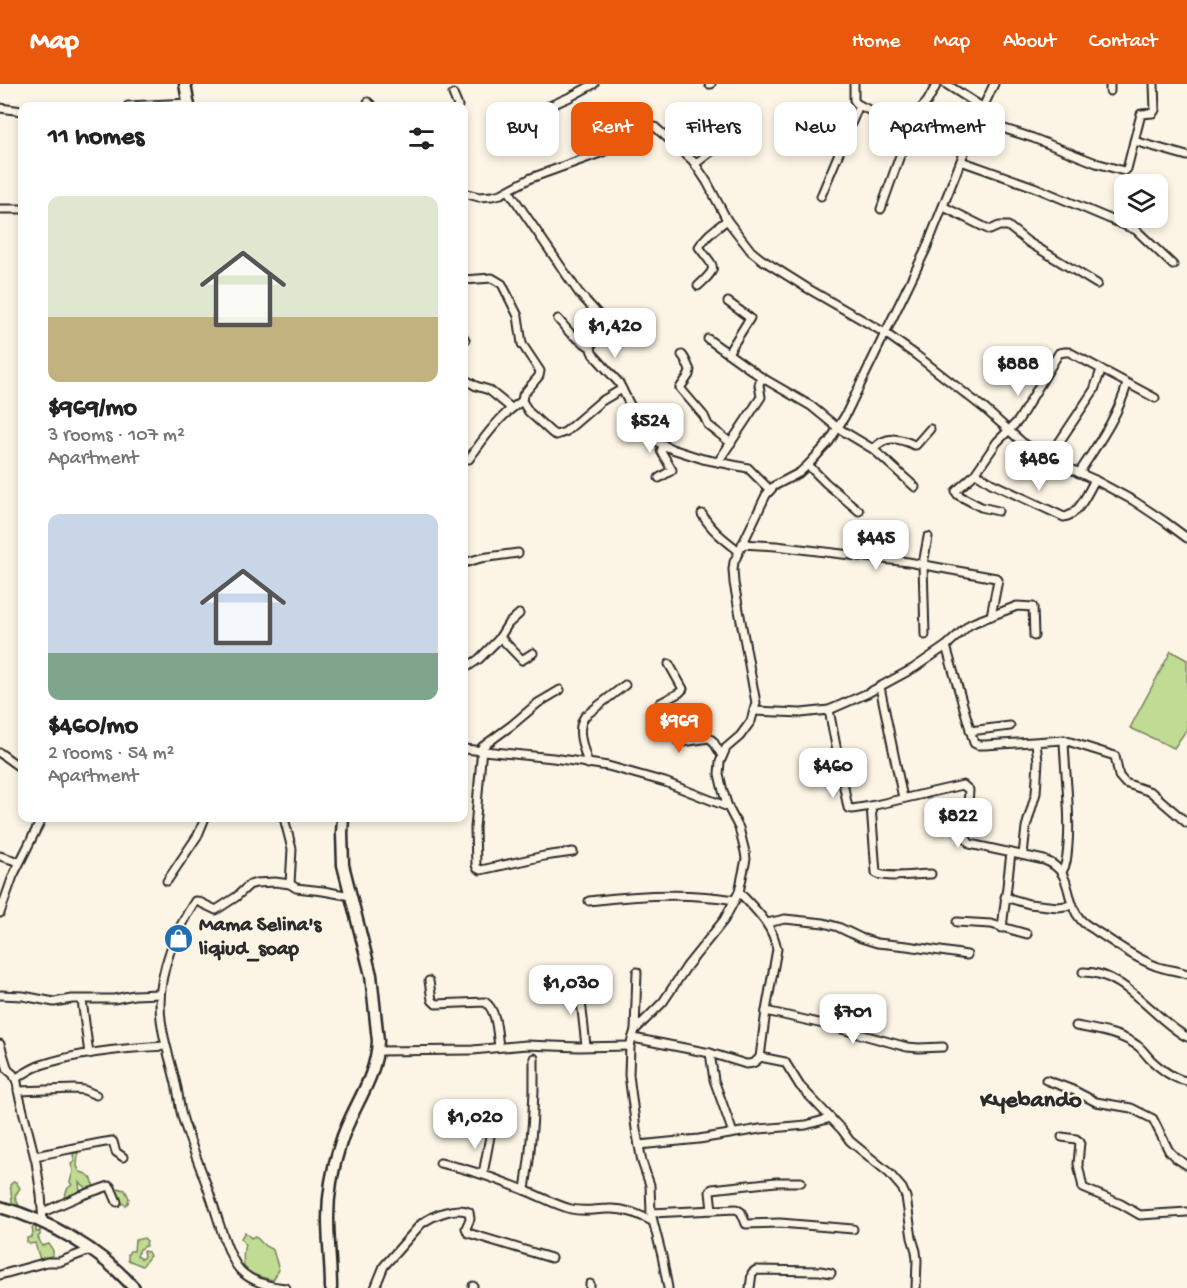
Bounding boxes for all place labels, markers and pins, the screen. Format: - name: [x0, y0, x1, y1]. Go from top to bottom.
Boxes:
- pin: $1,420: [566, 308, 664, 359]
- pin: $888: [982, 346, 1054, 397]
- pin: $524: [614, 403, 686, 454]
- pin: $486: [1003, 441, 1075, 492]
- pin: $445: [840, 520, 912, 571]
- pin: $969: [643, 703, 715, 754]
- pin: $460: [797, 748, 869, 799]
- pin: $822: [922, 798, 994, 849]
- place label: Mama Selina's liqiud_soap: [198, 914, 322, 963]
- shop icon: Mama Selina's liqiud_soap: [162, 922, 194, 954]
- pin: $1,030: [522, 965, 620, 1016]
- pin: $701: [817, 994, 889, 1045]
- pin: $1,020: [426, 1099, 524, 1150]

